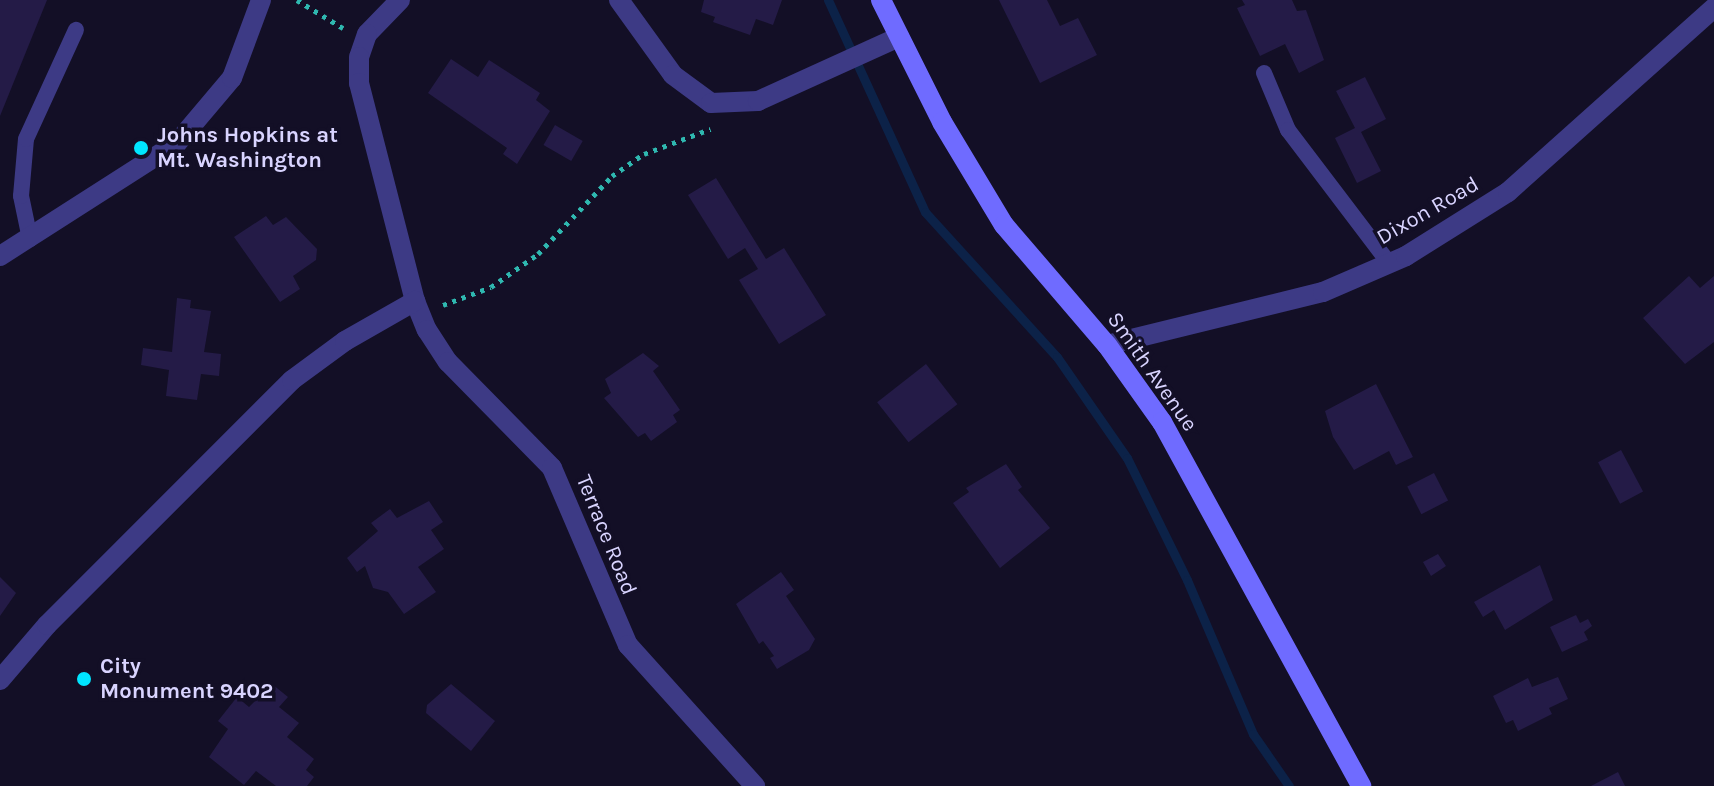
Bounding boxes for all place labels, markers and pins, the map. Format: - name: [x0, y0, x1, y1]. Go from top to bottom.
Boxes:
- place label: Johns Hopkins at Mt. Washington: [157, 122, 338, 174]
- marker: Johns Hopkins at Mt. Washington: [132, 139, 150, 157]
- place label: City Monument 9402: [100, 653, 273, 704]
- marker: City Monument 9402: [75, 670, 93, 688]

